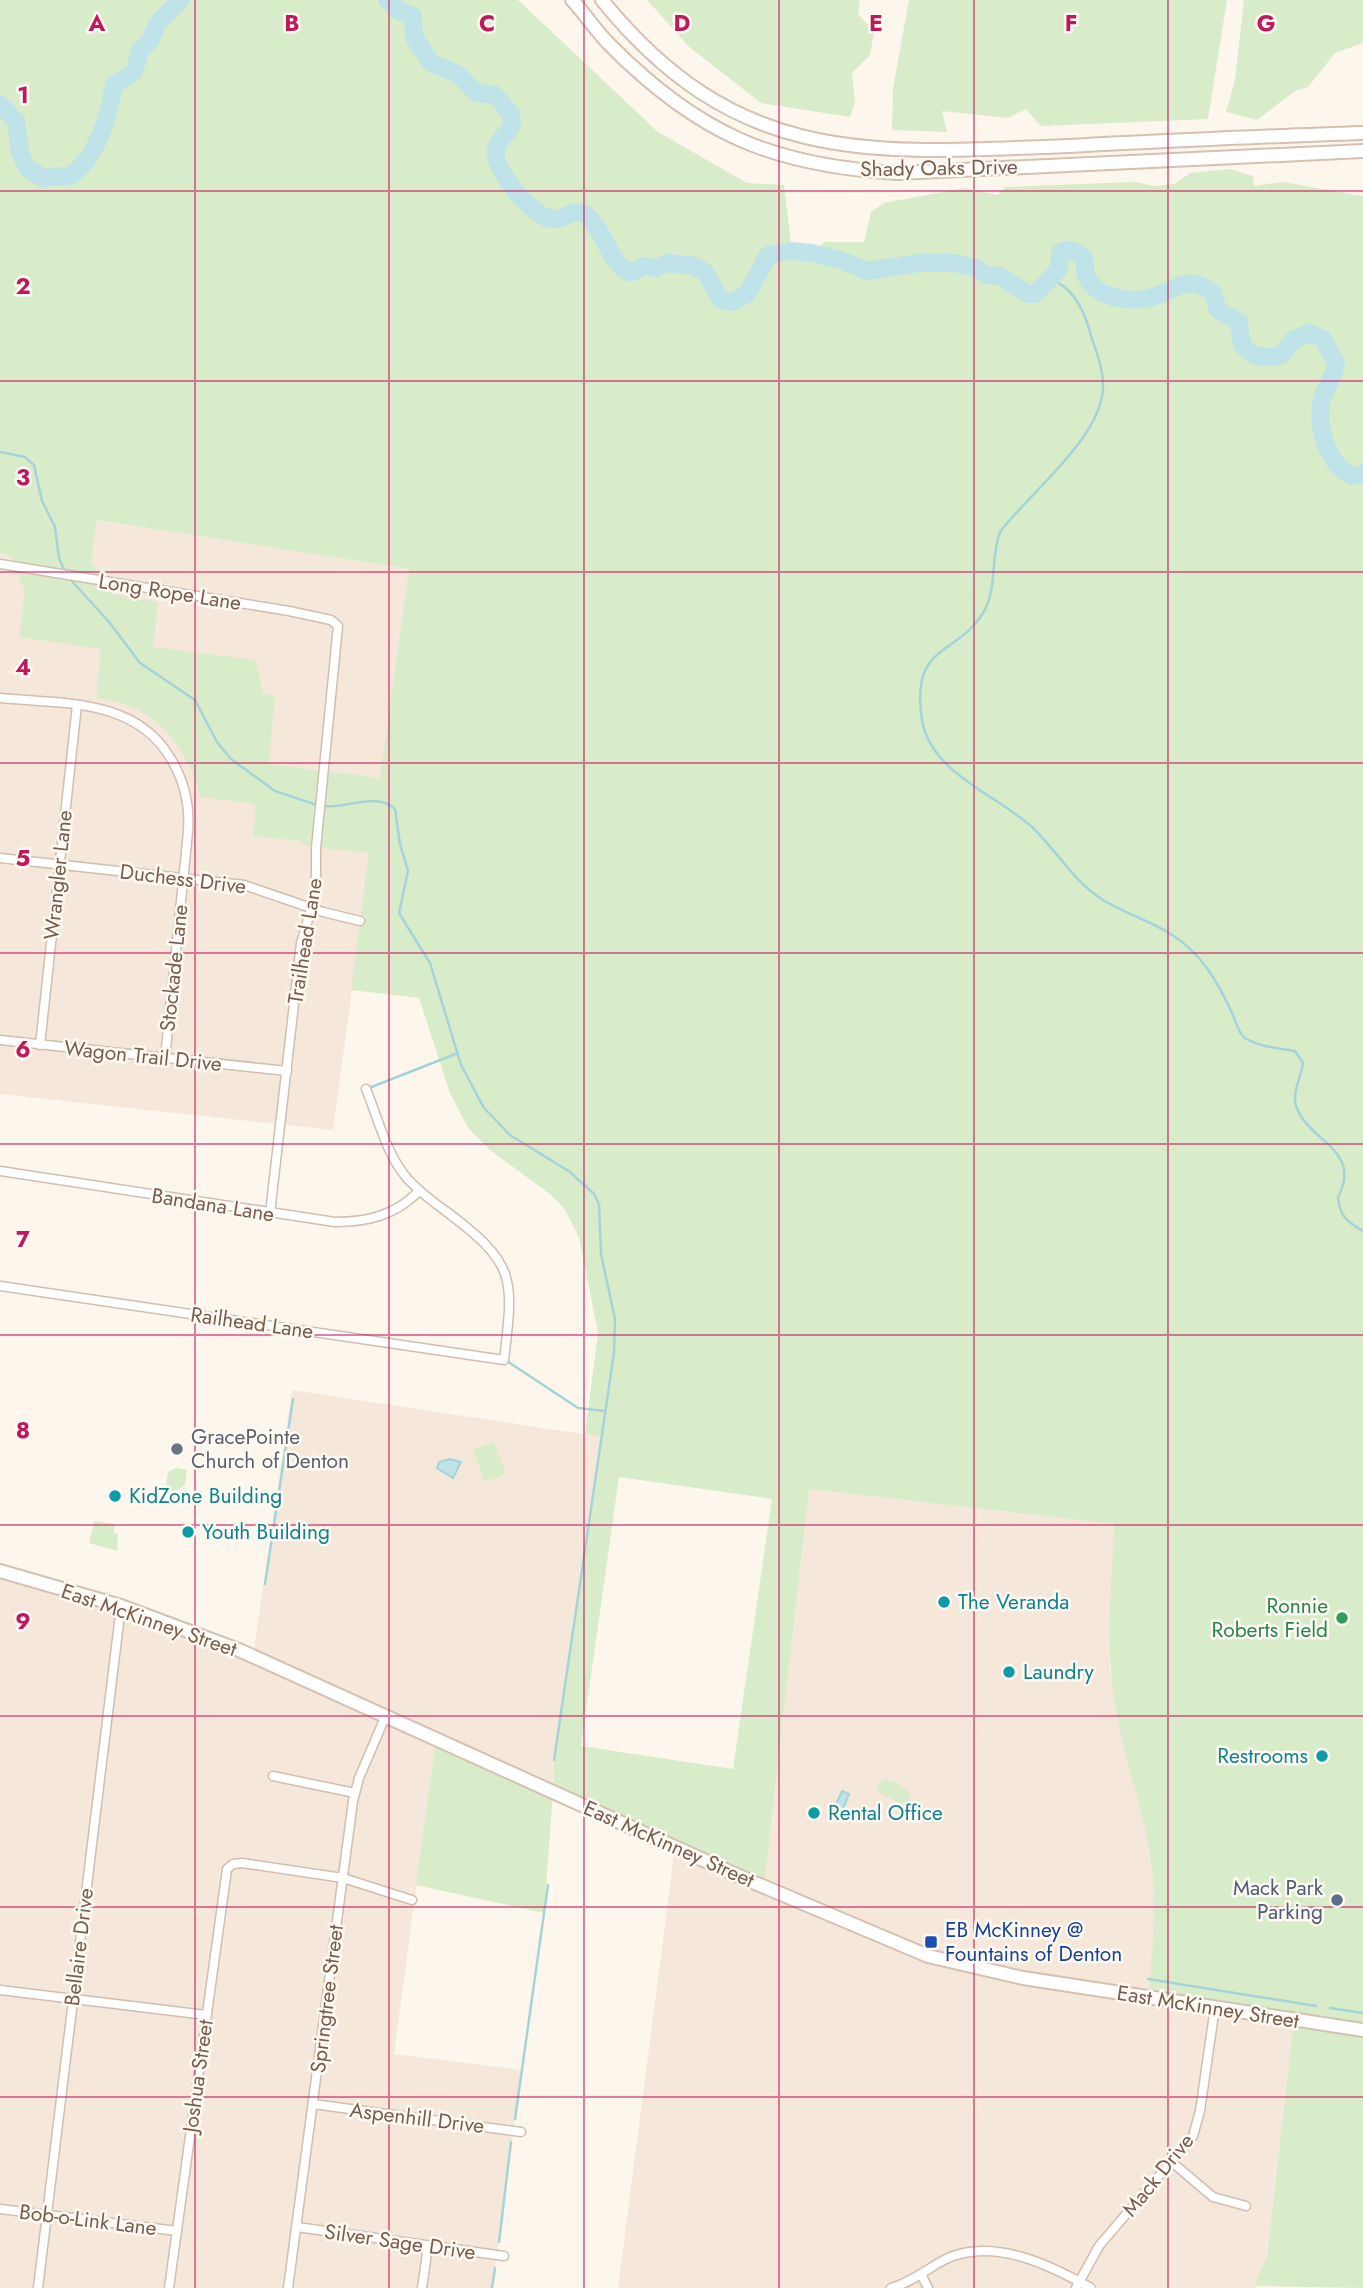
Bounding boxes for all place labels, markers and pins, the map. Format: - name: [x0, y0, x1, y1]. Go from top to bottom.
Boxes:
- place label: GracePointe Church of Denton: [191, 1422, 349, 1476]
- marker: GracePointe Church of Denton: [169, 1441, 185, 1457]
- place label: KidZone Building: [129, 1481, 282, 1511]
- marker: KidZone Building: [107, 1488, 123, 1504]
- place label: Youth Building: [202, 1517, 330, 1547]
- marker: Youth Building: [180, 1524, 196, 1540]
- place label: The Veranda: [958, 1587, 1069, 1617]
- place label: Ronnie Roberts Field: [1211, 1591, 1328, 1645]
- marker: The Veranda: [936, 1594, 952, 1610]
- marker: Ronnie Roberts Field: [1334, 1610, 1350, 1626]
- place label: Laundry: [1023, 1657, 1094, 1687]
- marker: Laundry: [1001, 1664, 1017, 1680]
- place label: Restrooms: [1217, 1741, 1308, 1771]
- marker: Restrooms: [1314, 1748, 1330, 1764]
- place label: Rental Office: [828, 1798, 943, 1828]
- marker: Rental Office: [806, 1805, 822, 1821]
- place label: Mack Park Parking: [1233, 1873, 1324, 1927]
- marker: Mack Park Parking: [1329, 1892, 1345, 1908]
- place label: EB McKinney @ Fountains of Denton: [945, 1915, 1122, 1969]
- marker: EB McKinney @ Fountains of Denton: [923, 1934, 939, 1950]

